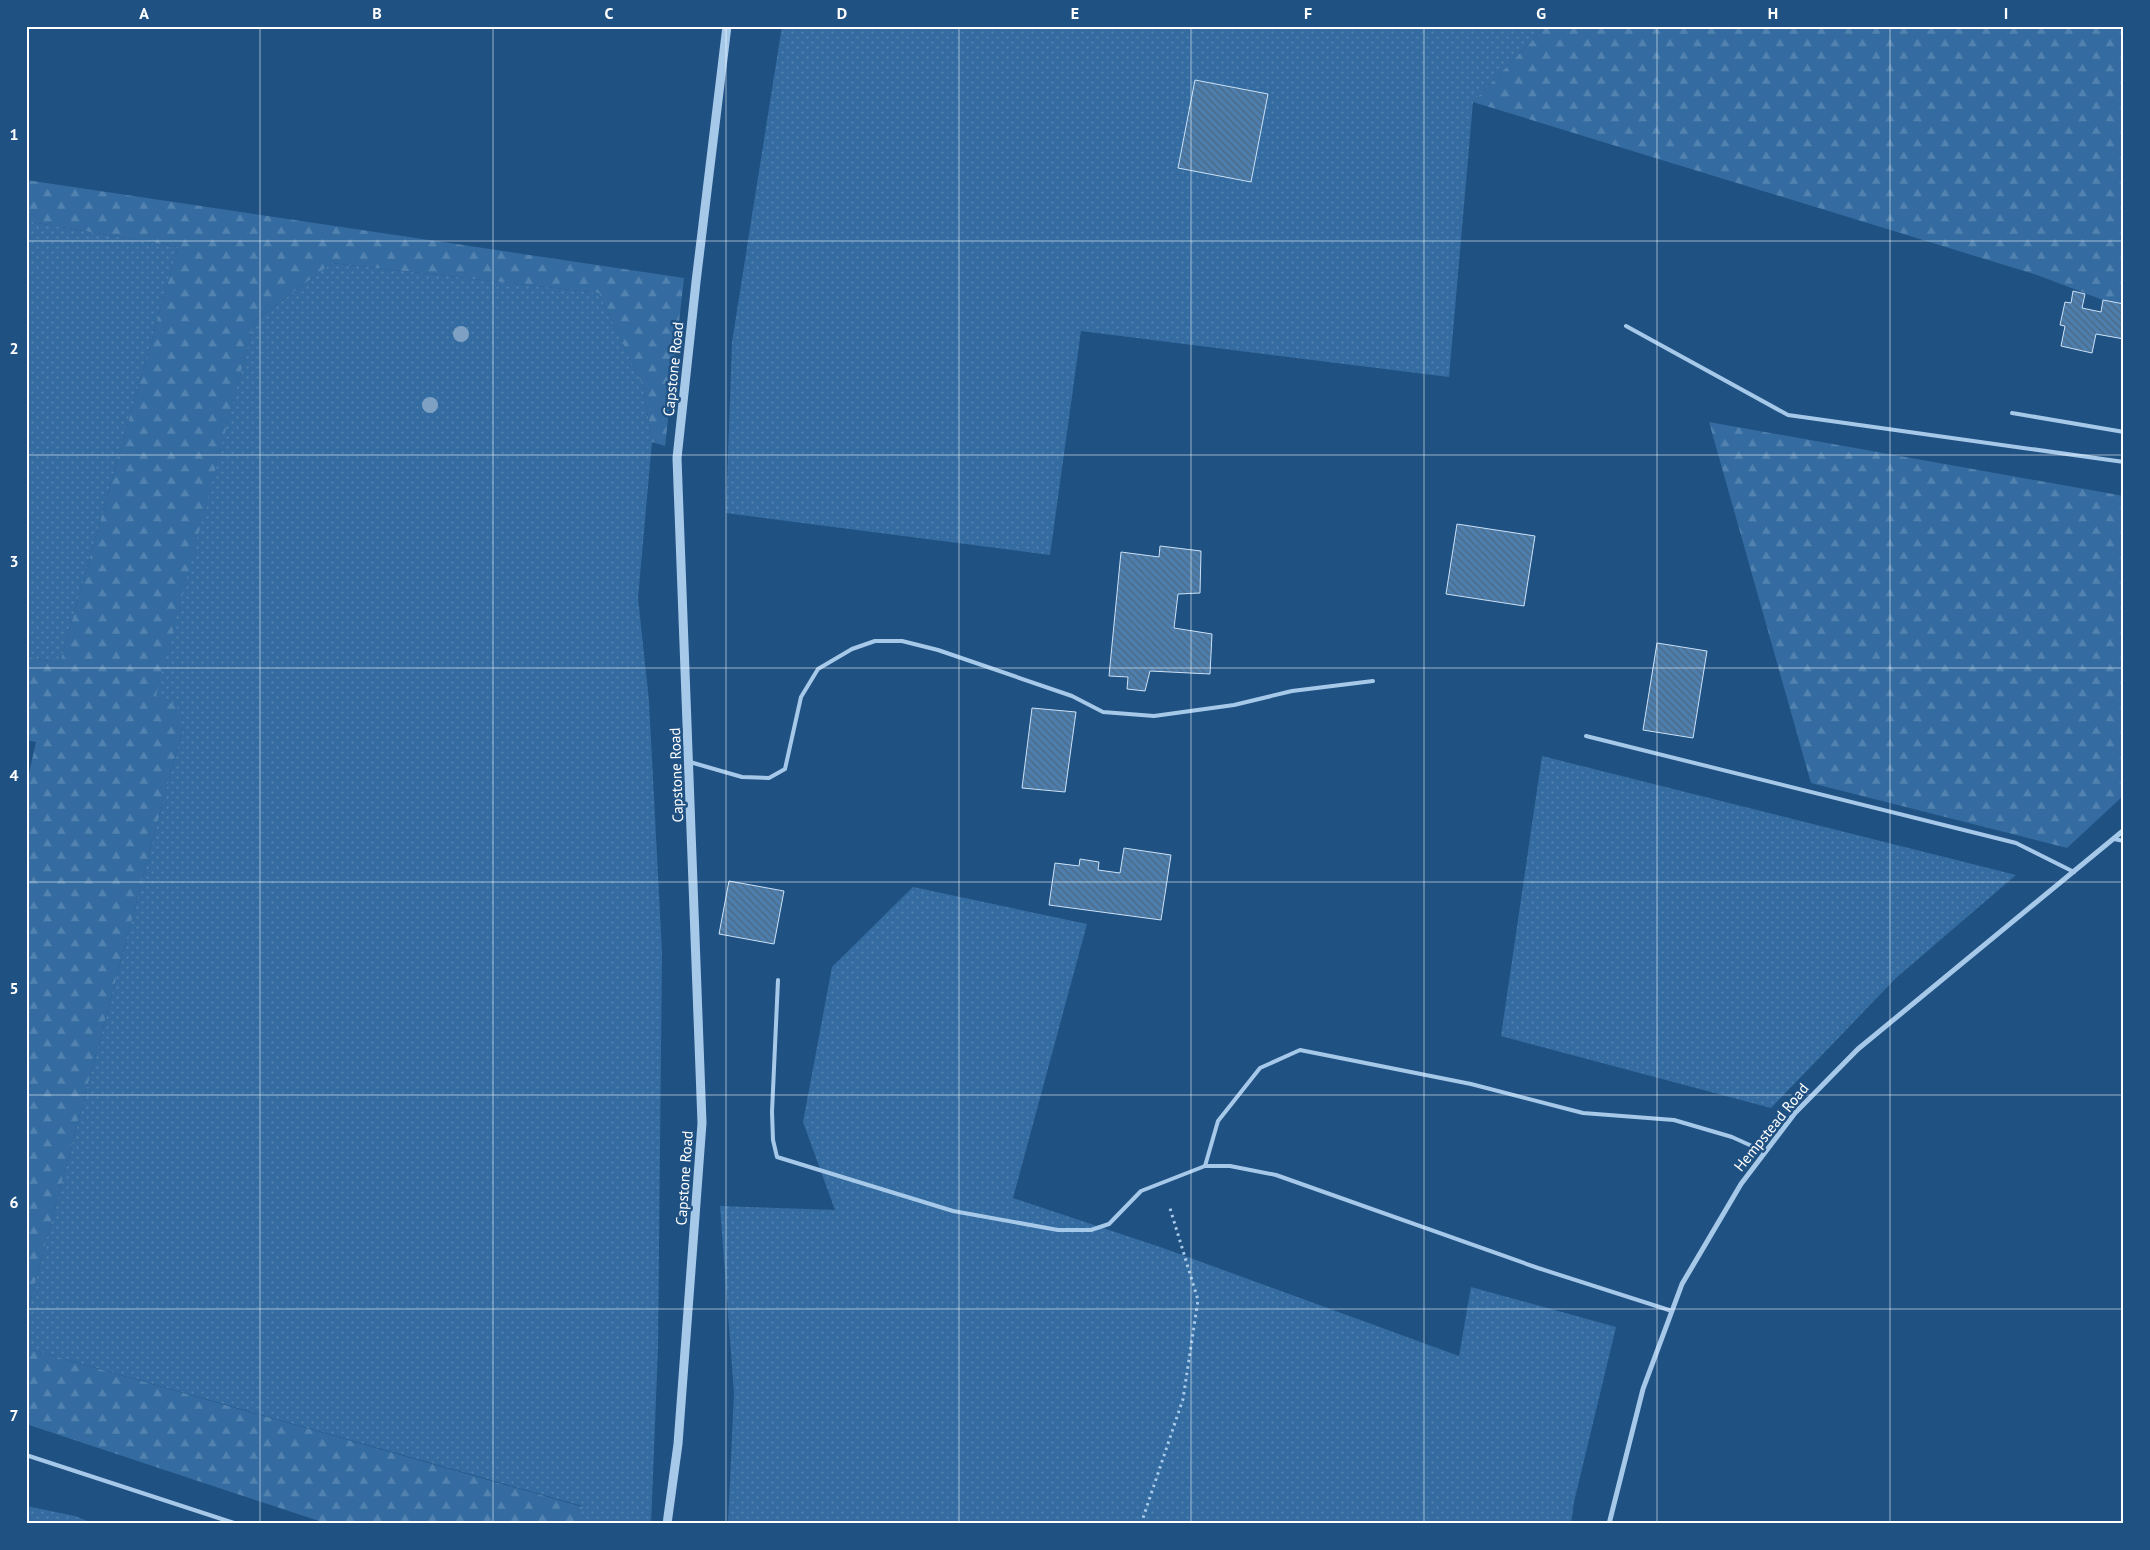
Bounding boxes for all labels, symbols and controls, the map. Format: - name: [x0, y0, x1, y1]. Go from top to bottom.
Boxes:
- text: A: [139, 3, 149, 23]
- text: B: [372, 3, 382, 23]
- text: C: [605, 3, 614, 23]
- text: D: [837, 3, 847, 23]
- text: E: [1071, 3, 1079, 23]
- text: F: [1304, 3, 1312, 23]
- text: G: [1536, 3, 1546, 23]
- text: H: [1768, 3, 1778, 23]
- text: I: [2004, 3, 2008, 23]
- text: 1: [9, 124, 19, 144]
- street label: Capstone Road: [659, 321, 687, 417]
- text: 2: [9, 338, 19, 358]
- text: 3: [9, 551, 19, 571]
- street label: Capstone Road: [665, 727, 687, 823]
- text: 4: [9, 765, 19, 785]
- text: 5: [9, 978, 19, 998]
- street label: Hempstead Road: [1730, 1079, 1812, 1175]
- street label: Capstone Road: [671, 1130, 697, 1226]
- text: 6: [9, 1192, 19, 1212]
- text: 7: [9, 1405, 19, 1425]

